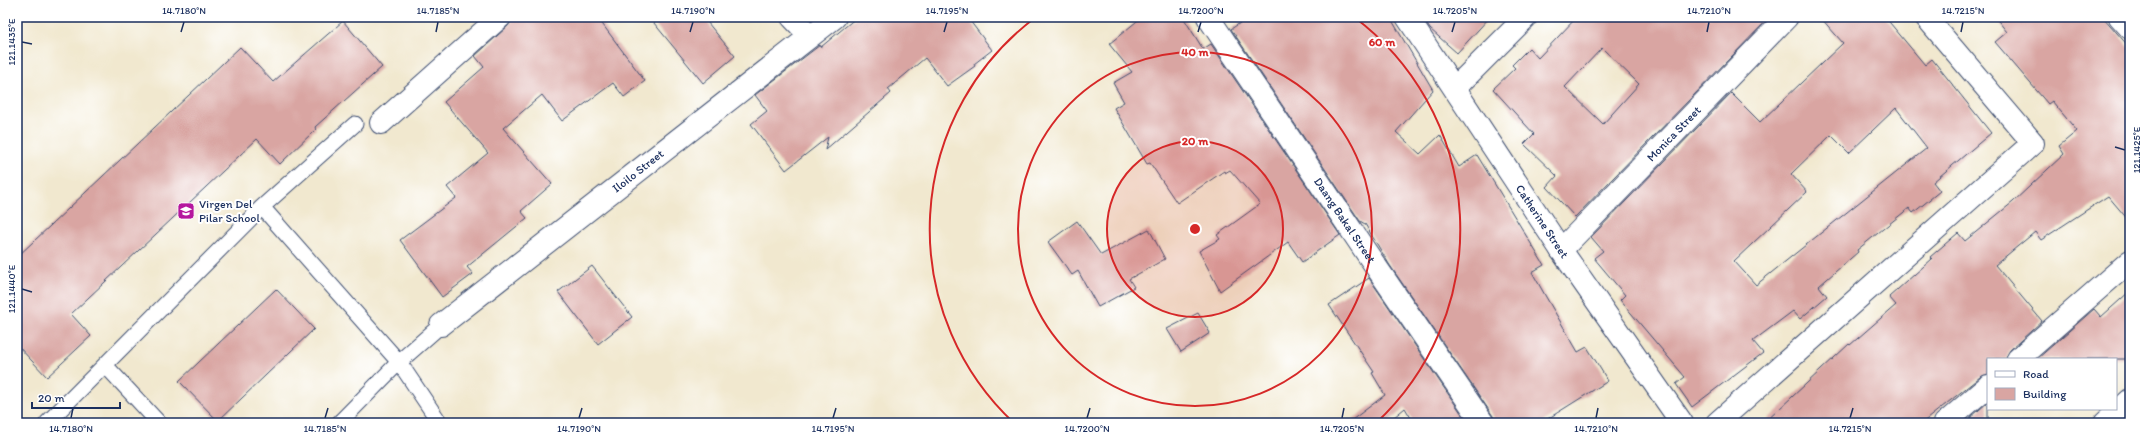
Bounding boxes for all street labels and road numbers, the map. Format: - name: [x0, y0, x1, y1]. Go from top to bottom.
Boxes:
- street label: Monica Street: [1644, 103, 1704, 164]
- street label: Iloilo Street: [609, 146, 667, 195]
- street label: Daang Bakal Street: [1311, 175, 1379, 266]
- street label: Catherine Street: [1513, 182, 1572, 261]

